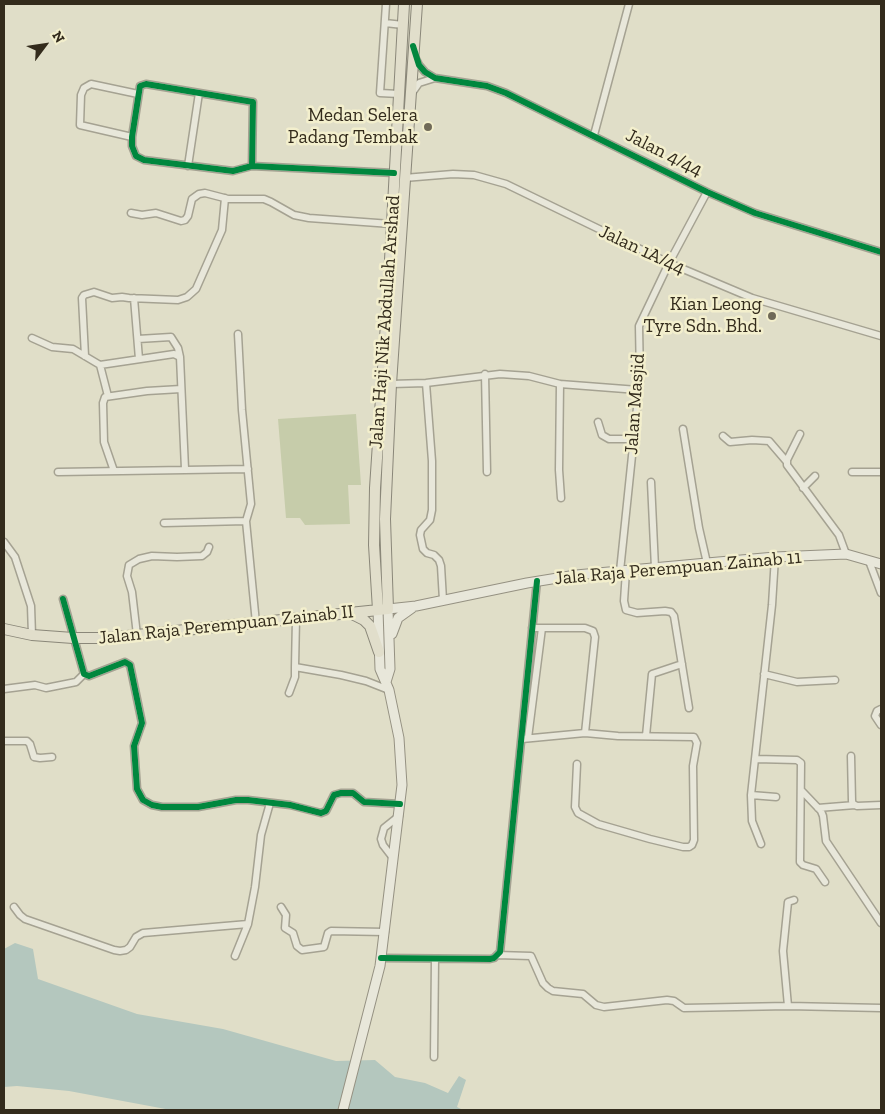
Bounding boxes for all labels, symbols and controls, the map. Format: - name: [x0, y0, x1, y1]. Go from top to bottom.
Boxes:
- north arrow: [20, 20, 70, 70]
- text: N: [48, 28, 68, 46]
- place label: Medan Selera Padang Tembak: [288, 105, 418, 149]
- marker: Medan Selera Padang Tembak: [422, 121, 434, 133]
- street label: Jalan 4/44: [622, 124, 706, 182]
- street label: Jalan Haji Nik Abdullah Arshad: [365, 194, 405, 450]
- street label: Jalan 1A/44: [595, 220, 689, 280]
- place label: Kian Leong Tyre Sdn. Bhd.: [643, 294, 762, 338]
- marker: Kian Leong Tyre Sdn. Bhd.: [766, 310, 778, 322]
- street label: Jalan Masjid: [620, 353, 650, 455]
- street label: Jala Raja Perempuan Zainab 11: [554, 546, 802, 590]
- street label: Jalan Raja Perempuan Zainab II: [97, 600, 355, 650]

